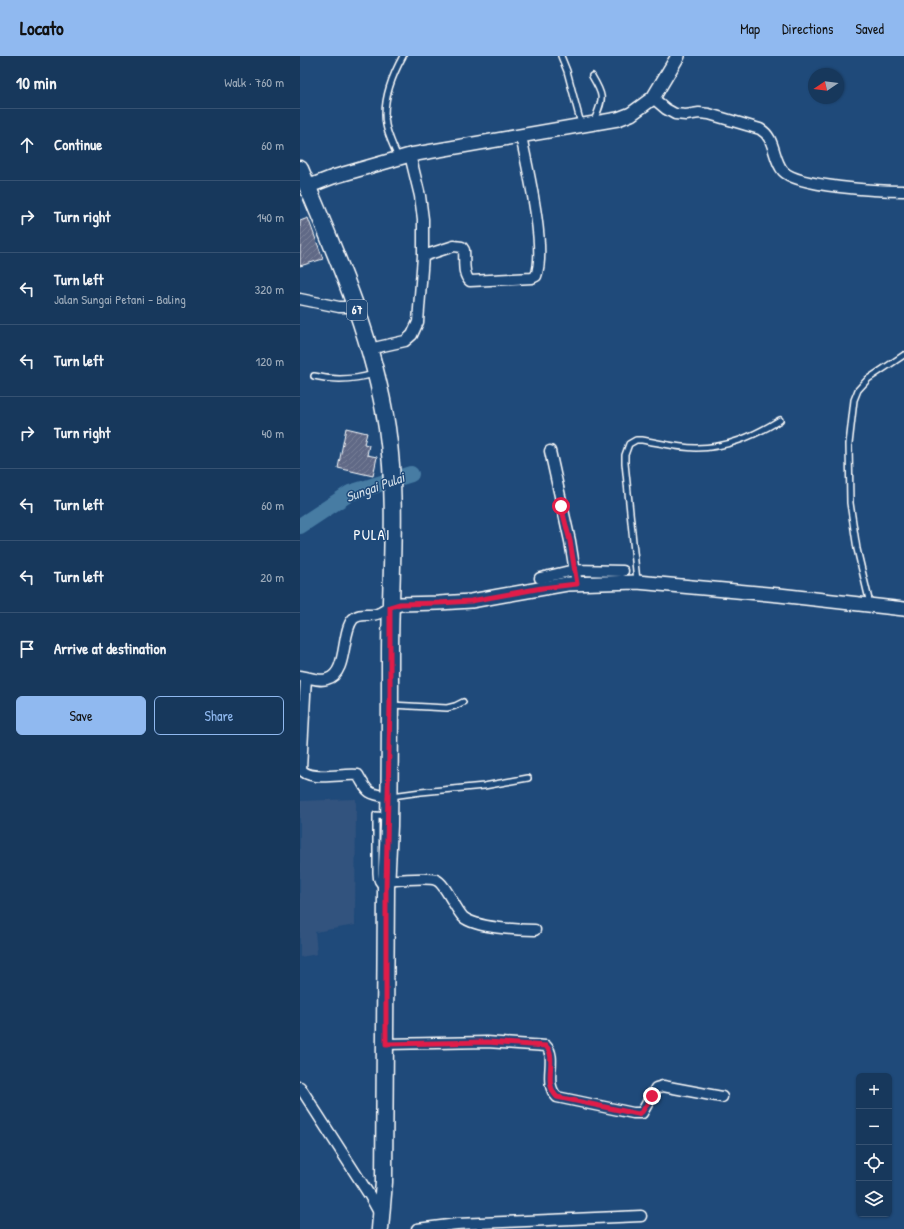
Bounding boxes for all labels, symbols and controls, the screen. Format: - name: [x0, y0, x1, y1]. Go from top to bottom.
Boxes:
- text: Locato: [20, 15, 64, 41]
- text: Map: [740, 19, 760, 38]
- text: Directions: [782, 19, 833, 38]
- text: Saved: [855, 19, 884, 38]
- north arrow: [808, 68, 844, 104]
- text: 10 min: [16, 71, 57, 94]
- text: Walk · 760 m: [224, 73, 284, 91]
- icon: ahead: [16, 134, 38, 156]
- text: Continue: [54, 134, 102, 155]
- text: 60 m: [261, 136, 284, 154]
- icon: right: [16, 206, 38, 228]
- text: Turn right: [54, 206, 110, 227]
- text: 140 m: [257, 208, 284, 226]
- text: Turn left: [54, 269, 104, 290]
- icon: left: [16, 278, 38, 300]
- text: 320 m: [254, 280, 284, 298]
- text: Jalan Sungai Petani - Baling: [54, 290, 186, 308]
- road number: 67: [347, 300, 367, 320]
- icon: left: [16, 350, 38, 372]
- text: Turn left: [54, 350, 104, 371]
- text: 120 m: [256, 352, 284, 370]
- icon: right: [16, 422, 38, 444]
- text: Turn right: [54, 422, 110, 443]
- text: 40 m: [261, 424, 284, 442]
- water label: Sungai Pulai: [343, 467, 409, 507]
- icon: left: [16, 494, 38, 516]
- text: Turn left: [54, 494, 104, 515]
- text: 60 m: [261, 496, 284, 514]
- route start: [552, 497, 570, 515]
- district label: PULAI: [354, 524, 390, 545]
- icon: left: [16, 566, 38, 588]
- text: Turn left: [54, 566, 104, 587]
- text: 20 m: [260, 568, 284, 586]
- icon: arrive: [16, 638, 38, 660]
- text: Arrive at destination: [54, 638, 166, 659]
- button: Save: [16, 696, 146, 735]
- button: Share: [154, 696, 284, 735]
- map controls: [856, 1073, 892, 1217]
- button: +: [856, 1073, 892, 1109]
- route end: [643, 1087, 661, 1105]
- button: −: [856, 1109, 892, 1145]
- button: locate: [856, 1145, 892, 1181]
- button: layers: [856, 1181, 892, 1217]

